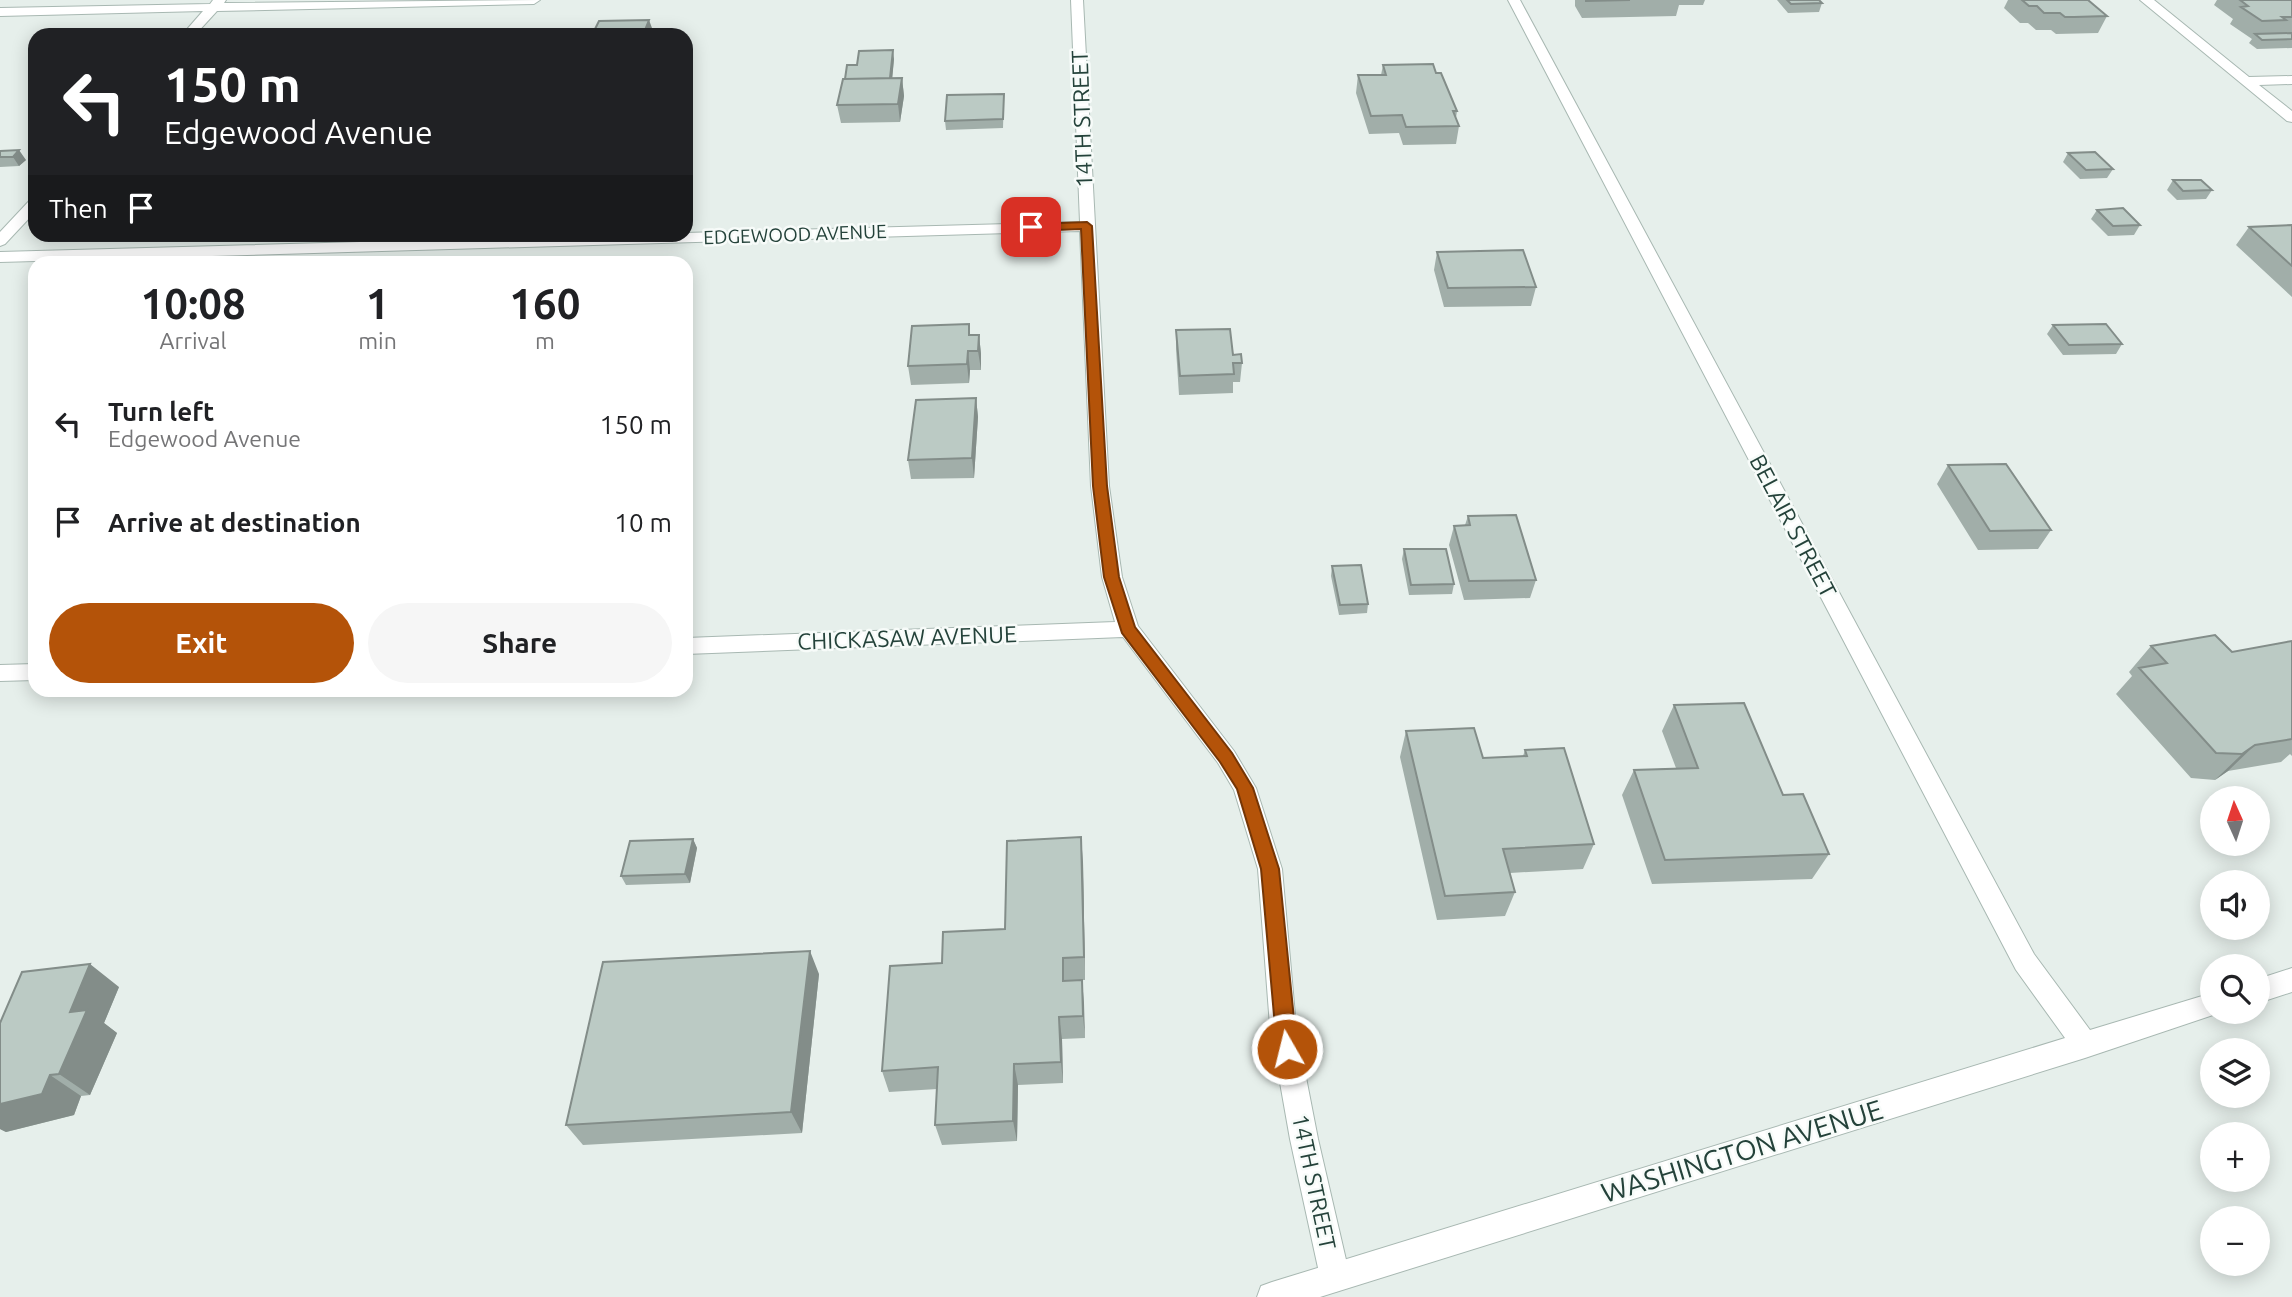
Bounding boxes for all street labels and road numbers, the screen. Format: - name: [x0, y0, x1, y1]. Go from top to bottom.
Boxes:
- street label: 14TH STREET: [1067, 50, 1096, 188]
- street label: EDGEWOOD AVENUE: [703, 220, 887, 248]
- street label: BELAIR STREET: [1745, 450, 1842, 602]
- street label: CHICKASAW AVENUE: [797, 621, 1017, 654]
- street label: WASHINGTON AVENUE: [1598, 1093, 1886, 1208]
- street label: 14TH STREET: [1288, 1112, 1341, 1252]

